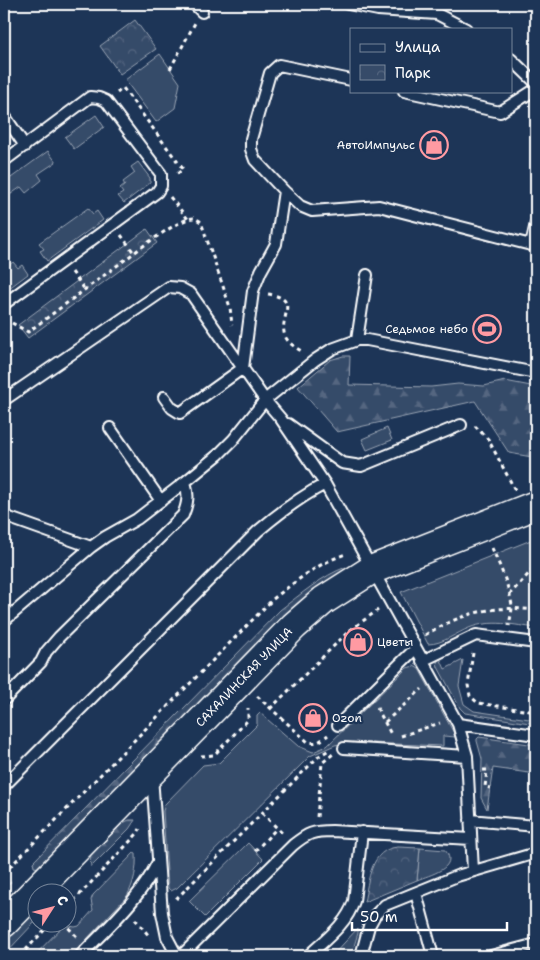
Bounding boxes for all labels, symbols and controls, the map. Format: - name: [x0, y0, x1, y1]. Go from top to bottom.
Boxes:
- legend: [350, 28, 512, 92]
- text: Улица: [395, 37, 441, 57]
- text: Парк: [395, 63, 431, 83]
- shop icon: АвтоИмпульс: [419, 130, 449, 160]
- place label: АвтоИмпульс: [336, 137, 415, 153]
- sports icon: Седьмое небо: [472, 314, 502, 344]
- place label: Седьмое небо: [385, 321, 468, 337]
- street label: САХАЛИНСКАЯ УЛИЦА: [192, 623, 296, 730]
- shop icon: Цветы: [343, 627, 373, 657]
- place label: Цветы: [377, 634, 413, 650]
- shop icon: Ozon: [298, 703, 328, 733]
- place label: Ozon: [332, 710, 362, 726]
- north arrow: [28, 882, 78, 932]
- text: С: [53, 892, 72, 909]
- scale bar: [352, 900, 508, 932]
- text: 50 m: [360, 907, 398, 927]

